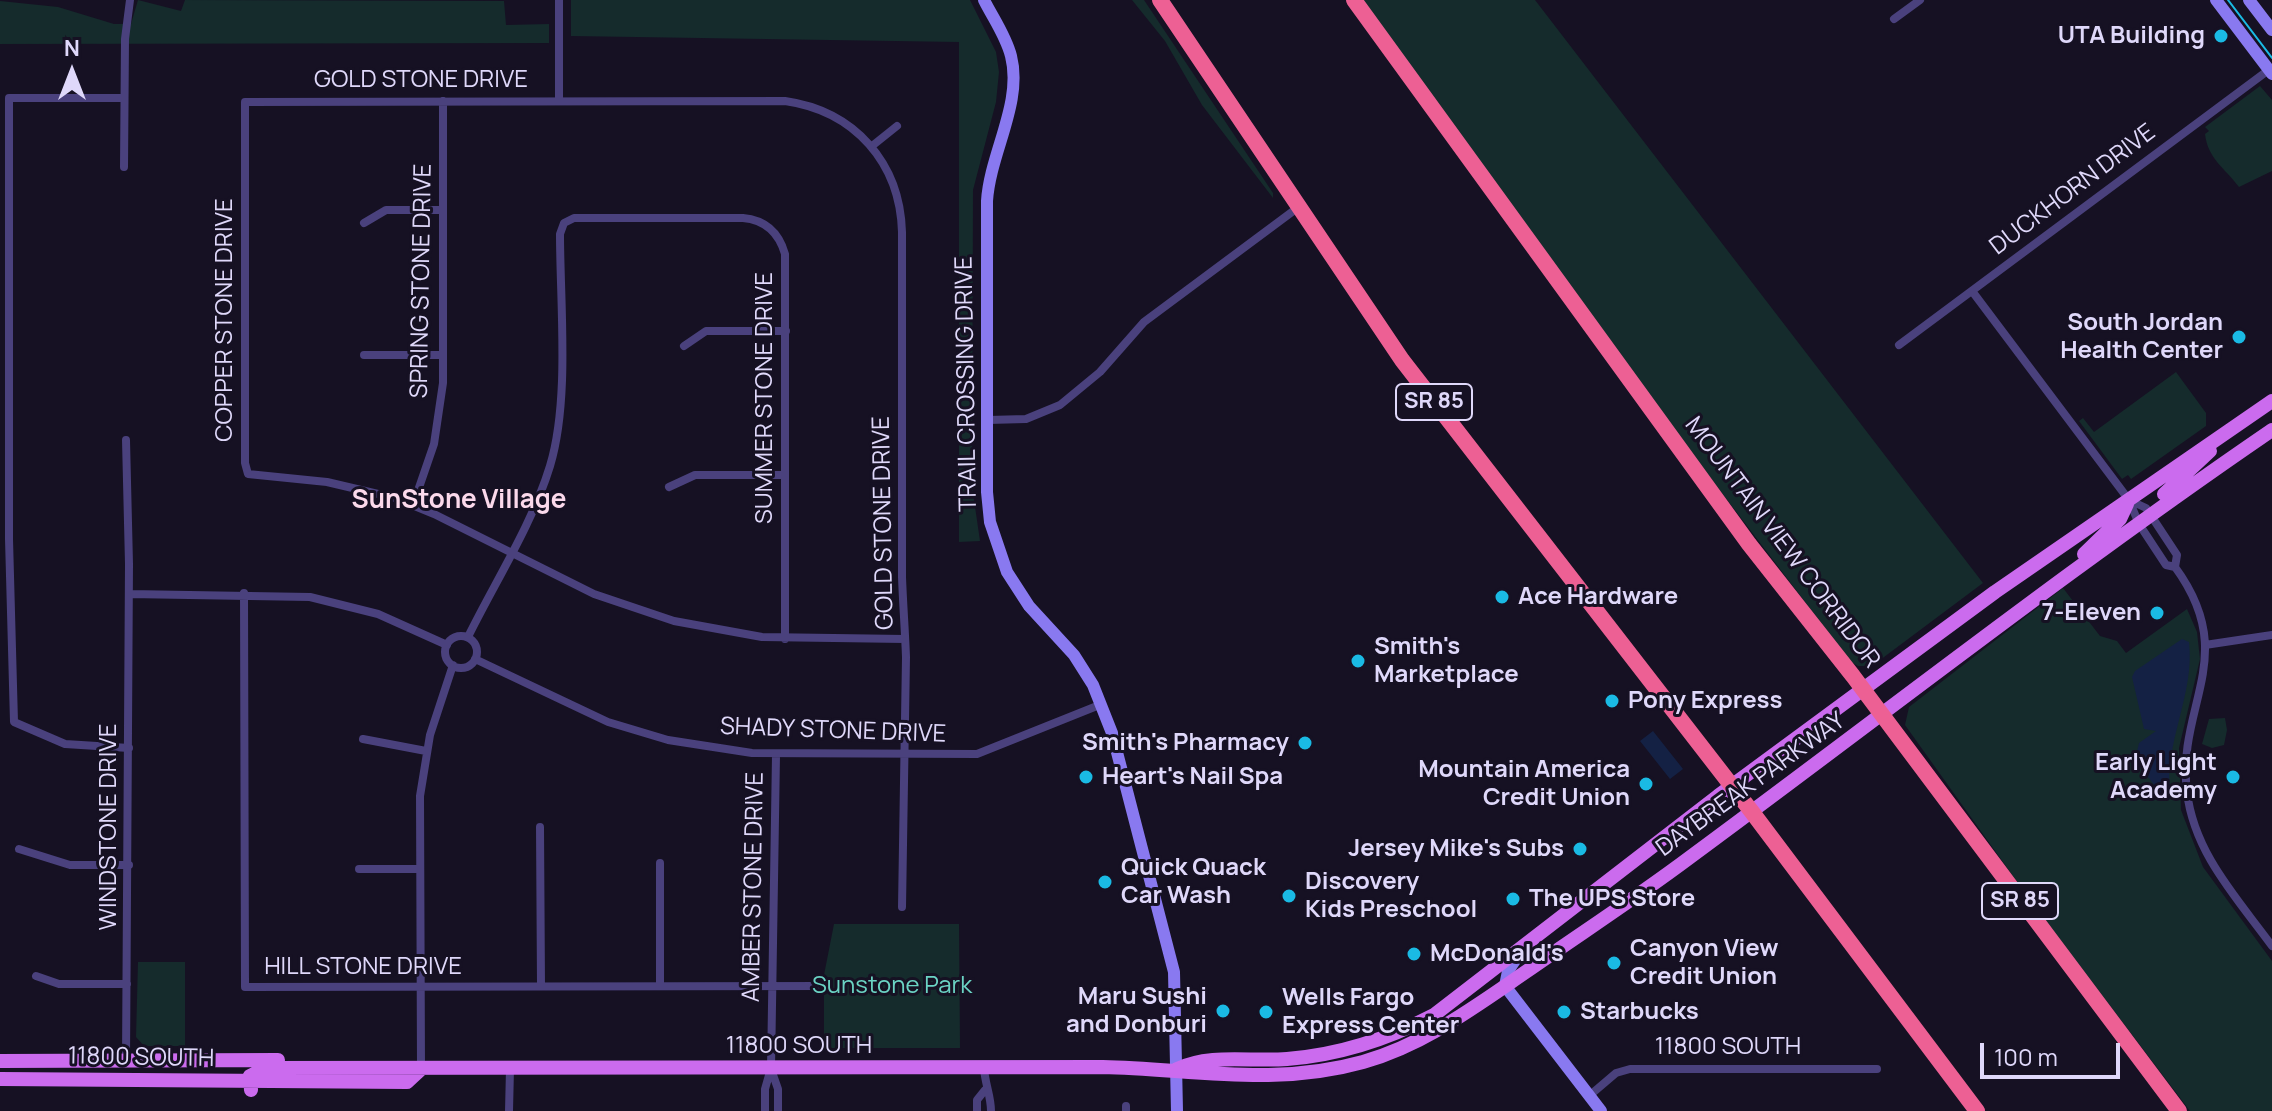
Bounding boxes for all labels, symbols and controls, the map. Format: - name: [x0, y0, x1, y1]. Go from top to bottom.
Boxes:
- place label: UTA Building: [2058, 22, 2205, 50]
- marker: UTA Building: [2212, 27, 2230, 45]
- north arrow: [32, 32, 112, 112]
- text: N: [64, 33, 80, 63]
- street label: GOLD STONE DRIVE: [314, 66, 528, 94]
- street label: DUCKHORN DRIVE: [1985, 118, 2161, 262]
- street label: SPRING STONE DRIVE: [406, 163, 438, 399]
- street label: COPPER STONE DRIVE: [211, 198, 239, 442]
- street label: TRAIL CROSSING DRIVE: [950, 256, 984, 512]
- street label: SUMMER STONE DRIVE: [751, 272, 779, 524]
- place label: South Jordan Health Center: [2060, 309, 2223, 365]
- marker: South Jordan Health Center: [2230, 328, 2248, 346]
- road number: SR 85: [1396, 384, 1472, 420]
- street label: MOUNTAIN VIEW CORRIDOR: [1678, 412, 1886, 674]
- street label: GOLD STONE DRIVE: [868, 416, 900, 630]
- district label: SunStone Village: [352, 485, 566, 517]
- place label: Ace Hardware: [1518, 583, 1678, 611]
- marker: Ace Hardware: [1493, 588, 1511, 606]
- place label: 7-Eleven: [2042, 599, 2141, 627]
- marker: 7-Eleven: [2148, 604, 2166, 622]
- place label: Smith's Marketplace: [1374, 633, 1519, 689]
- marker: Smith's Marketplace: [1349, 652, 1367, 670]
- place label: Pony Express: [1628, 687, 1783, 715]
- marker: Pony Express: [1603, 692, 1621, 710]
- street label: DAYBREAK PARKWAY: [1651, 707, 1851, 863]
- street label: SHADY STONE DRIVE: [719, 713, 947, 749]
- street label: WINDSTONE DRIVE: [95, 724, 123, 930]
- place label: Smith's Pharmacy: [1082, 729, 1289, 757]
- marker: Smith's Pharmacy: [1296, 734, 1314, 752]
- place label: Early Light Academy: [2095, 749, 2217, 805]
- place label: Mountain America Credit Union: [1418, 756, 1630, 812]
- place label: Heart's Nail Spa: [1102, 763, 1283, 791]
- marker: Heart's Nail Spa: [1077, 768, 1095, 786]
- marker: Early Light Academy: [2224, 768, 2242, 786]
- street label: AMBER STONE DRIVE: [738, 772, 770, 1002]
- marker: Mountain America Credit Union: [1637, 775, 1655, 793]
- place label: Jersey Mike's Subs: [1348, 835, 1564, 863]
- marker: Jersey Mike's Subs: [1571, 840, 1589, 858]
- place label: Quick Quack Car Wash: [1121, 854, 1266, 910]
- place label: Discovery Kids Preschool: [1305, 868, 1477, 924]
- marker: Quick Quack Car Wash: [1096, 873, 1114, 891]
- road number: SR 85: [1982, 883, 2058, 919]
- place label: The UPS Store: [1529, 885, 1695, 913]
- marker: Discovery Kids Preschool: [1280, 887, 1298, 905]
- marker: The UPS Store: [1504, 890, 1522, 908]
- place label: Canyon View Credit Union: [1630, 935, 1779, 991]
- place label: McDonald's: [1430, 940, 1564, 968]
- marker: McDonald's: [1405, 945, 1423, 963]
- street label: HILL STONE DRIVE: [264, 953, 462, 981]
- marker: Canyon View Credit Union: [1605, 954, 1623, 972]
- park label: Sunstone Park: [812, 972, 972, 1000]
- place label: Maru Sushi and Donburi: [1066, 983, 1207, 1039]
- place label: Wells Fargo Express Center: [1282, 984, 1459, 1040]
- place label: Starbucks: [1580, 998, 1699, 1026]
- marker: Maru Sushi and Donburi: [1214, 1002, 1232, 1020]
- marker: Wells Fargo Express Center: [1257, 1003, 1275, 1021]
- marker: Starbucks: [1555, 1003, 1573, 1021]
- scale bar: [1984, 1027, 2124, 1077]
- street label: 11800 SOUTH: [726, 1032, 872, 1060]
- street label: 11800 SOUTH: [1655, 1033, 1801, 1061]
- text: 100 m: [1994, 1040, 2058, 1073]
- street label: 11800 SOUTH: [68, 1042, 214, 1074]

